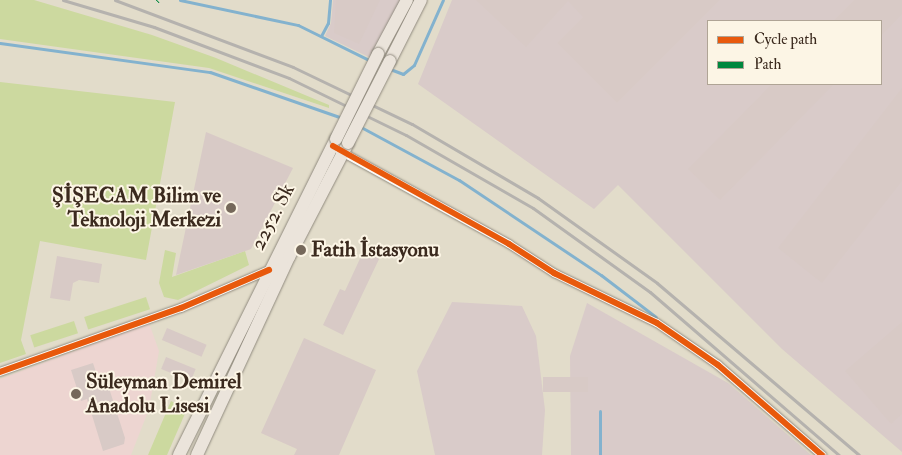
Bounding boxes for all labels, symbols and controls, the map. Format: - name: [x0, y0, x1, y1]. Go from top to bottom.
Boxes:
- legend: [707, 20, 882, 85]
- text: Cycle path: [754, 30, 817, 49]
- text: Path: [754, 55, 781, 74]
- street label: 2252. Sk: [246, 180, 300, 254]
- place label: ŞİŞECAM Bilim ve Teknoloji Merkezi: [52, 183, 221, 233]
- marker: ŞİŞECAM Bilim ve Teknoloji Merkezi: [225, 202, 237, 214]
- place label: Fatih İstasyonu: [311, 237, 439, 263]
- marker: Fatih İstasyonu: [295, 244, 307, 256]
- place label: Süleyman Demirel Anadolu Lisesi: [86, 369, 242, 419]
- marker: Süleyman Demirel Anadolu Lisesi: [70, 388, 82, 400]

